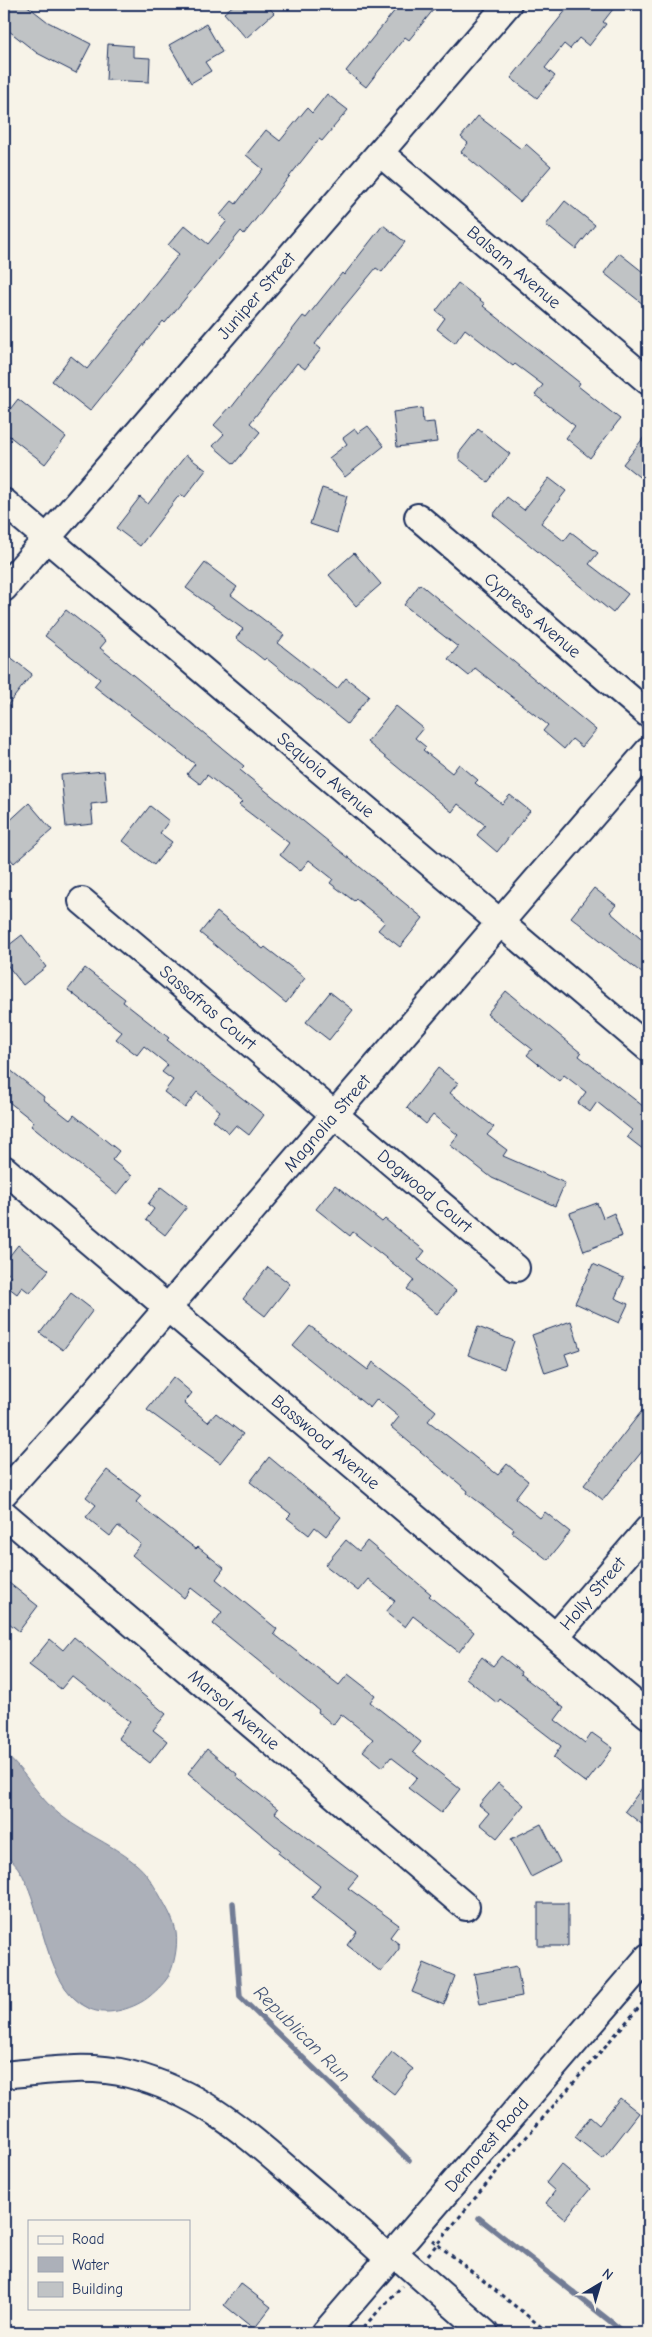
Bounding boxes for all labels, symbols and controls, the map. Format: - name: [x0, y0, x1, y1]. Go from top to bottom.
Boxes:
- street label: Balsam Avenue: [463, 221, 565, 313]
- street label: Juniper Street: [213, 247, 300, 344]
- street label: Cypress Avenue: [480, 568, 585, 662]
- street label: Sequoia Avenue: [273, 728, 379, 822]
- street label: Sassafras Court: [155, 961, 261, 1055]
- street label: Magnolia Street: [279, 1070, 375, 1176]
- street label: Dogwood Court: [373, 1145, 477, 1237]
- street label: Basswood Avenue: [267, 1390, 384, 1494]
- street label: Holly Street: [555, 1552, 630, 1634]
- street label: Marsol Avenue: [184, 1665, 284, 1754]
- water label: Republican Run: [249, 1981, 355, 2087]
- street label: Demorest Road: [440, 2093, 533, 2197]
- legend: [28, 2220, 190, 2310]
- text: Road: [72, 2230, 104, 2248]
- text: Water: [72, 2256, 109, 2274]
- north arrow: [574, 2260, 624, 2310]
- text: N: [599, 2265, 617, 2284]
- text: Building: [72, 2280, 123, 2298]

